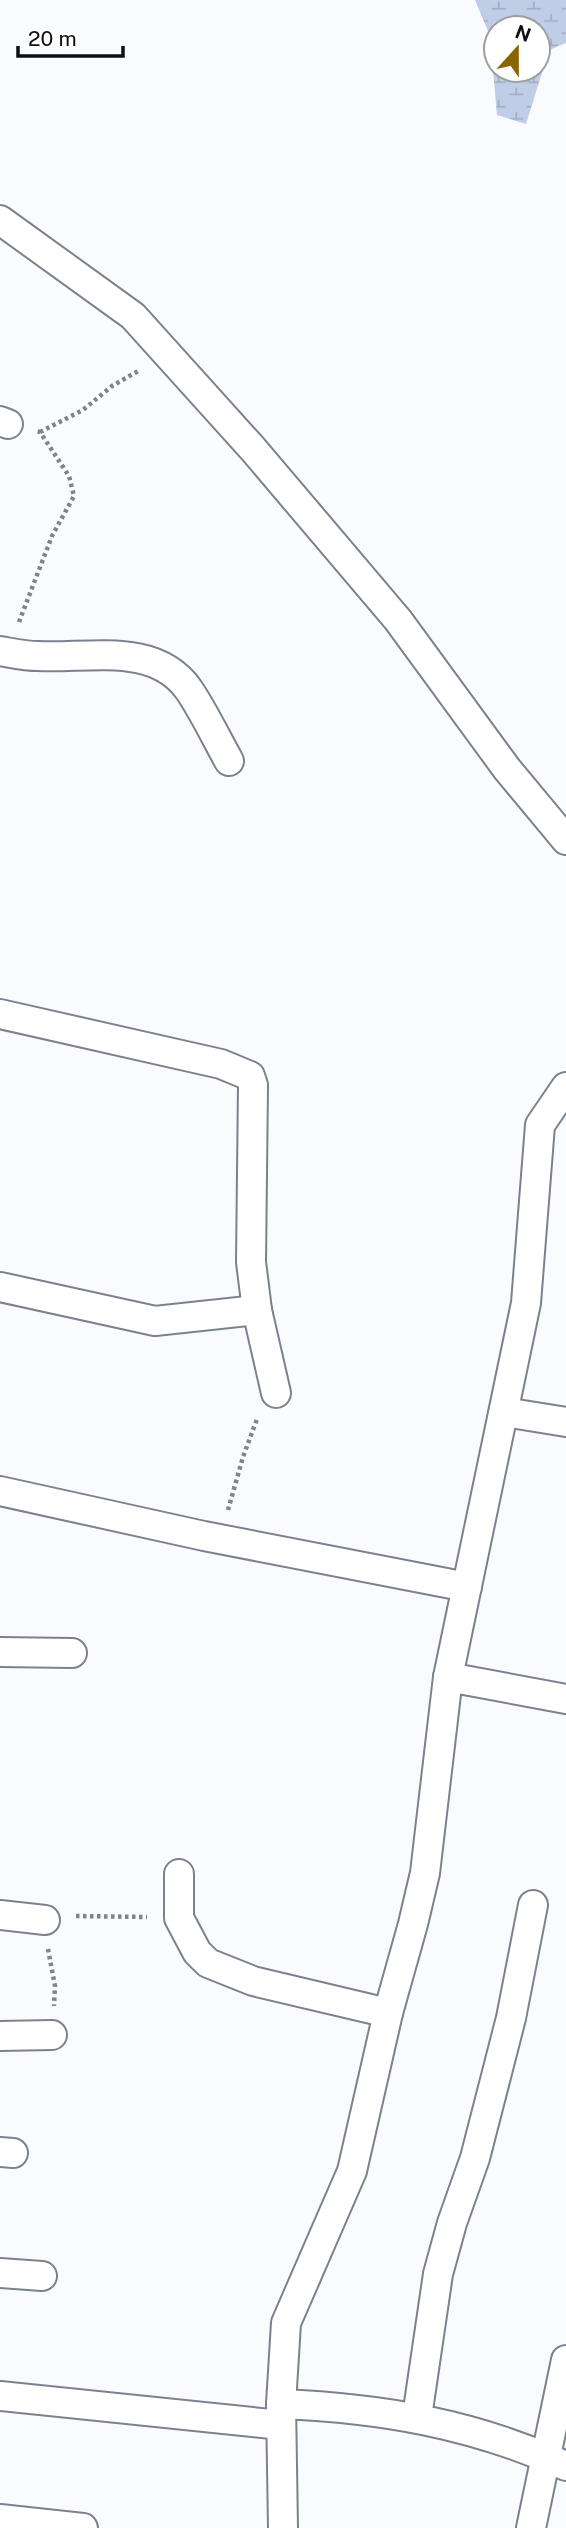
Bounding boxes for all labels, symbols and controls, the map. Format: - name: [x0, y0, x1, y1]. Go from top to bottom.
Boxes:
- scale bar: [18, 14, 122, 58]
- north arrow: [482, 14, 552, 84]
- text: N: [512, 20, 534, 46]
- text: 20 m: [28, 26, 77, 51]

